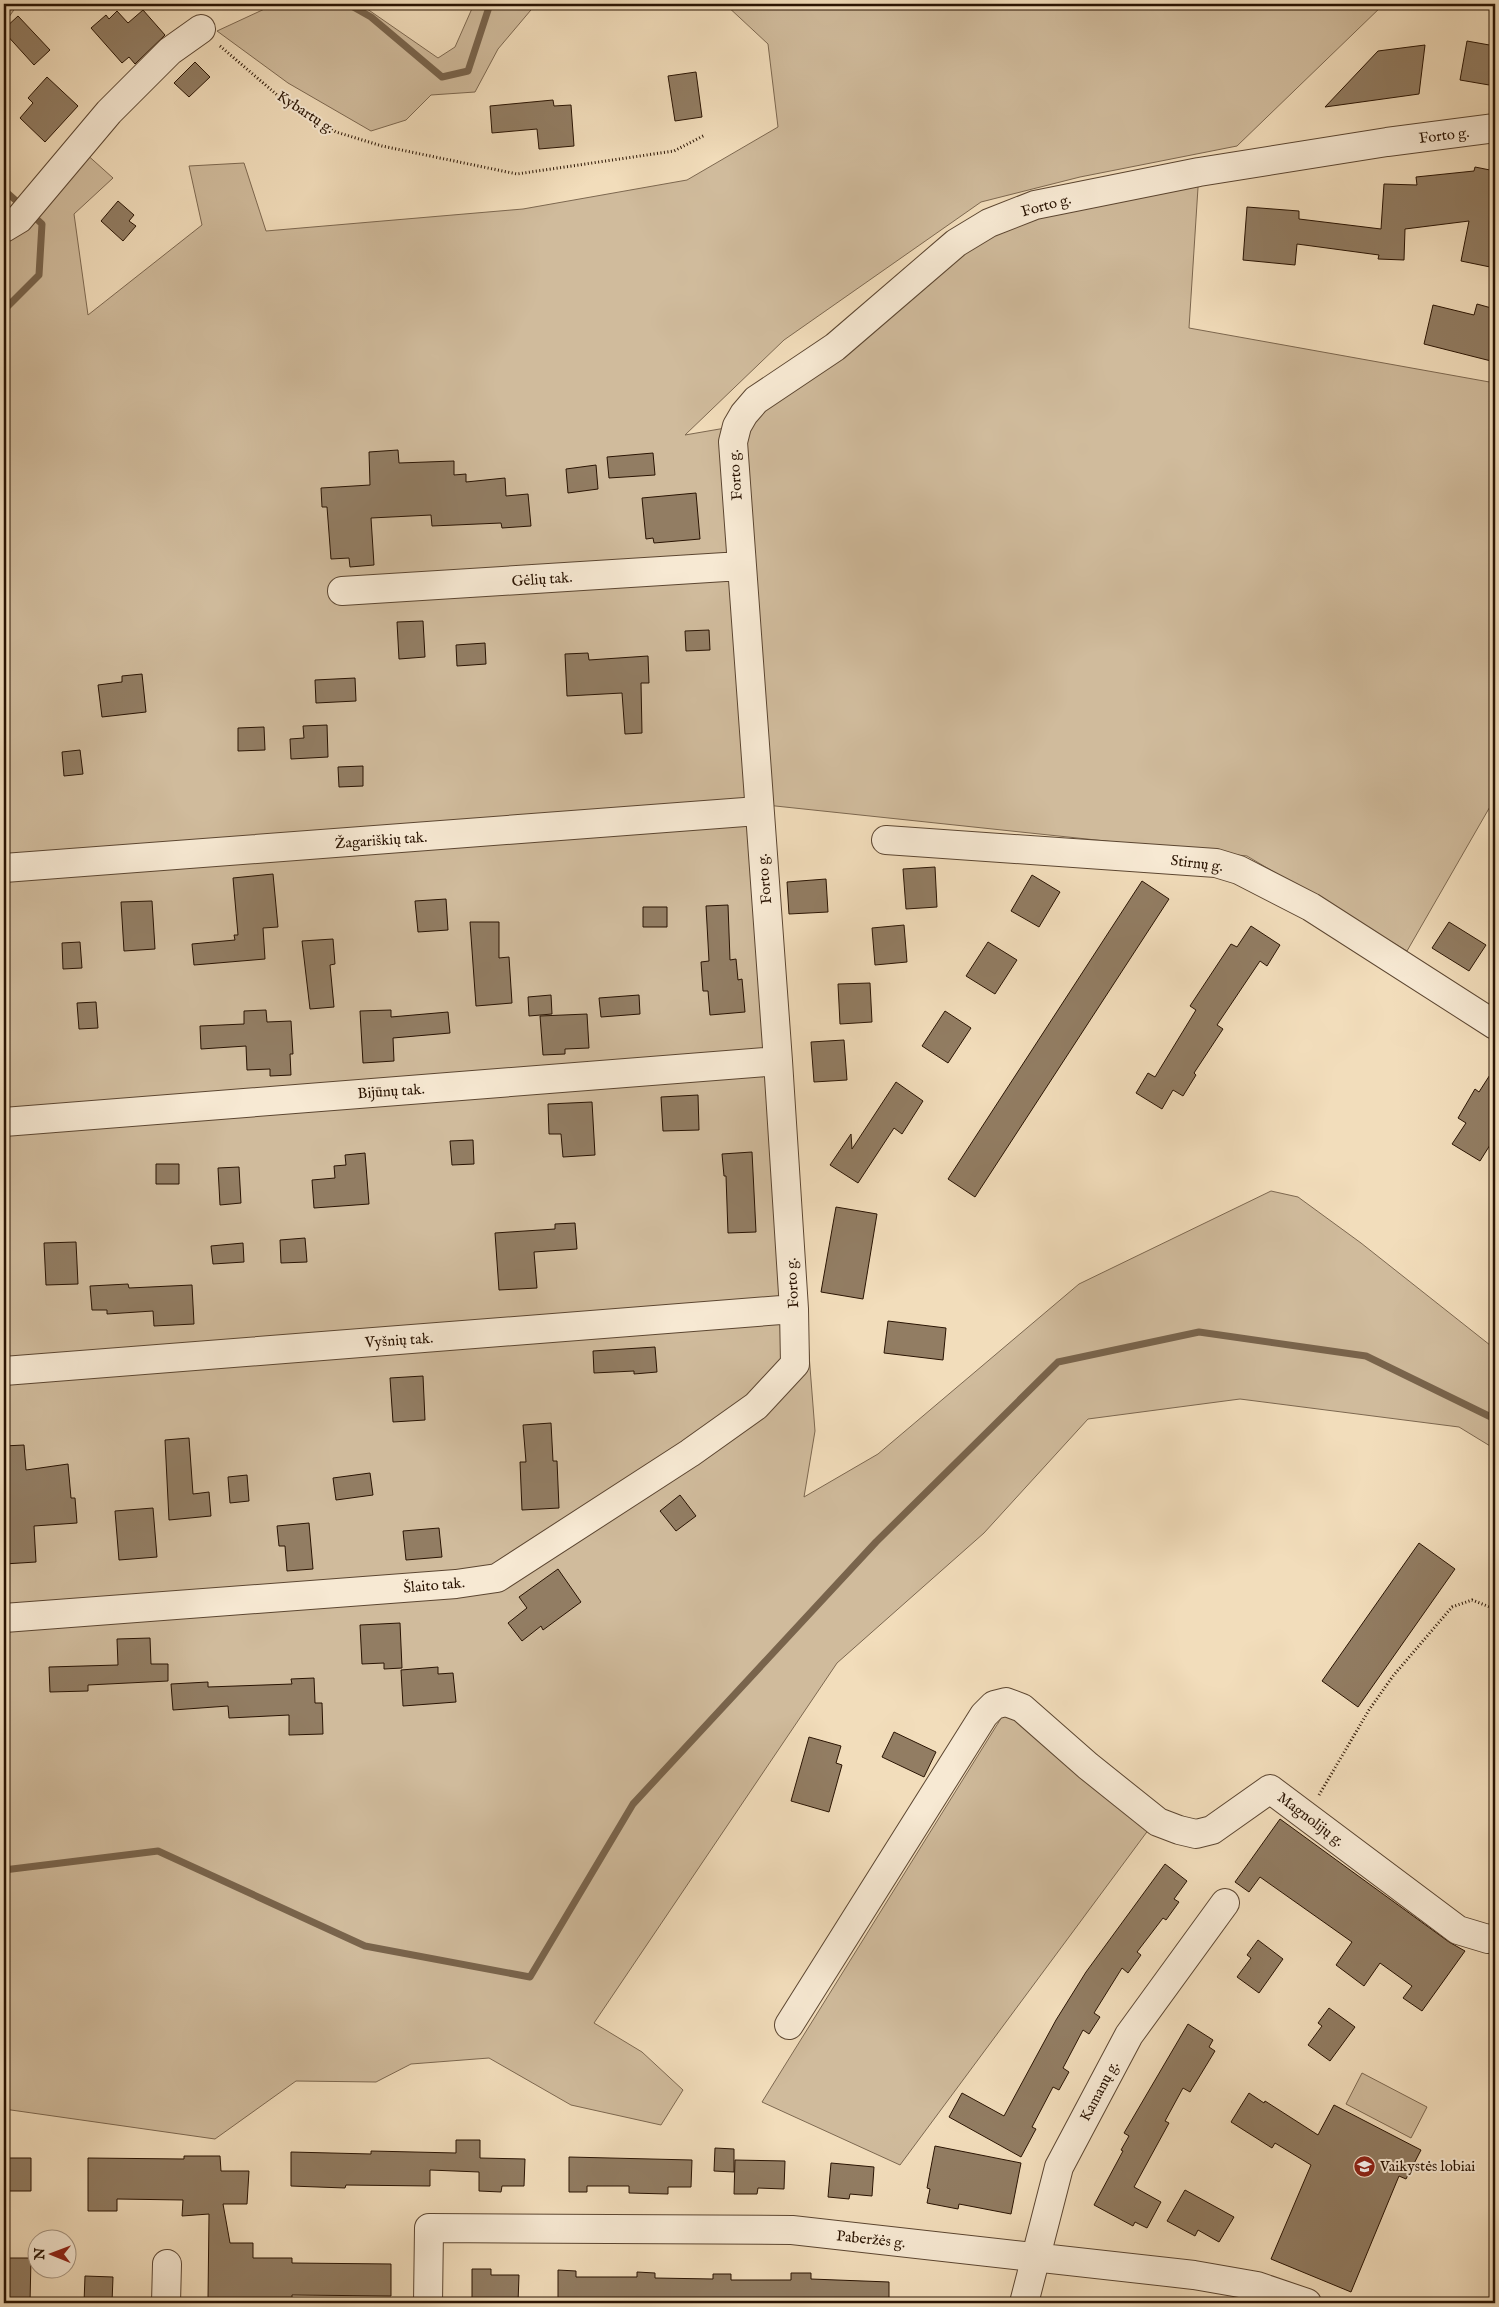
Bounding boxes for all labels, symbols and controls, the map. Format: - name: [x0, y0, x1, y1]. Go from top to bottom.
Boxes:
- street label: Kybartų g.: [273, 87, 338, 138]
- street label: Forto g.: [1418, 123, 1470, 148]
- street label: Forto g.: [1019, 190, 1073, 221]
- street label: Forto g.: [724, 449, 747, 501]
- street label: Gėlių tak.: [511, 568, 573, 591]
- street label: Žagariškių tak.: [334, 828, 428, 853]
- street label: Stirnų g.: [1170, 851, 1224, 876]
- street label: Forto g.: [753, 853, 776, 905]
- street label: Bijūnų tak.: [357, 1080, 425, 1103]
- street label: Forto g.: [782, 1257, 803, 1309]
- street label: Vyšnių tak.: [363, 1329, 434, 1352]
- street label: Šlaito tak.: [402, 1573, 466, 1598]
- street label: Magnolijų g.: [1274, 1788, 1348, 1851]
- street label: Kamanų g.: [1076, 2058, 1123, 2125]
- school or university icon: Vaikystės lobiai: [1352, 2154, 1376, 2178]
- place label: Vaikystės lobiai: [1379, 2157, 1475, 2176]
- street label: Paberžės g.: [836, 2226, 906, 2253]
- north arrow: [28, 2230, 78, 2280]
- text: N: [31, 2248, 49, 2261]

